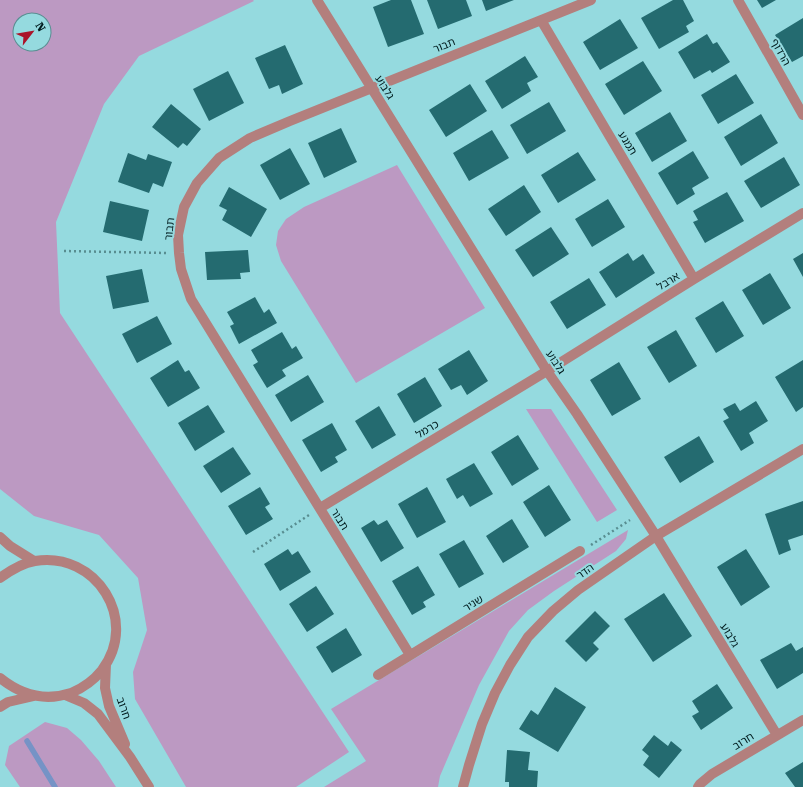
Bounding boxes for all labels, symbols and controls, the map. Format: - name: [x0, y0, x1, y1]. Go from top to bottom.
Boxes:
- north arrow: [12, 12, 52, 52]
- text: N: [32, 20, 48, 35]
- street label: תבור: [431, 35, 457, 56]
- street label: הרדוף: [768, 37, 793, 68]
- street label: גלבוע: [372, 73, 397, 101]
- street label: תמנע: [616, 129, 640, 157]
- street label: תבור: [162, 217, 177, 241]
- street label: ארבל: [655, 269, 682, 293]
- street label: גלבוע: [543, 348, 568, 376]
- street label: כרמל: [413, 417, 441, 441]
- street label: תבור: [328, 506, 351, 532]
- street label: הדר: [574, 561, 597, 582]
- street label: שניר: [461, 592, 486, 614]
- street label: גלבוע: [717, 621, 742, 649]
- street label: חרוב: [114, 695, 133, 721]
- street label: חרוב: [730, 730, 756, 753]

